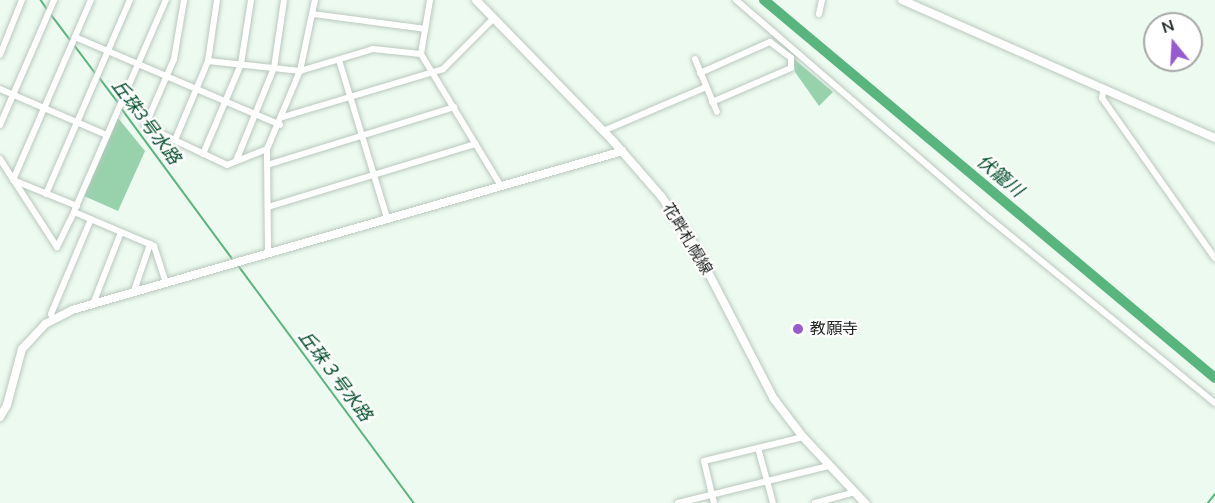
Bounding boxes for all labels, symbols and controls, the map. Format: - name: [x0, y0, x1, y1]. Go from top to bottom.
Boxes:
- north arrow: [1143, 12, 1203, 72]
- text: N: [1159, 14, 1177, 39]
- water label: 丘珠3号水路: [107, 75, 185, 169]
- water label: 伏籠川: [972, 150, 1028, 202]
- street label: 花畔札幌線: [658, 200, 716, 278]
- place label: 教願寺: [810, 319, 858, 339]
- marker: 教願寺: [791, 322, 805, 336]
- water label: 丘珠３号水路: [294, 326, 376, 426]

